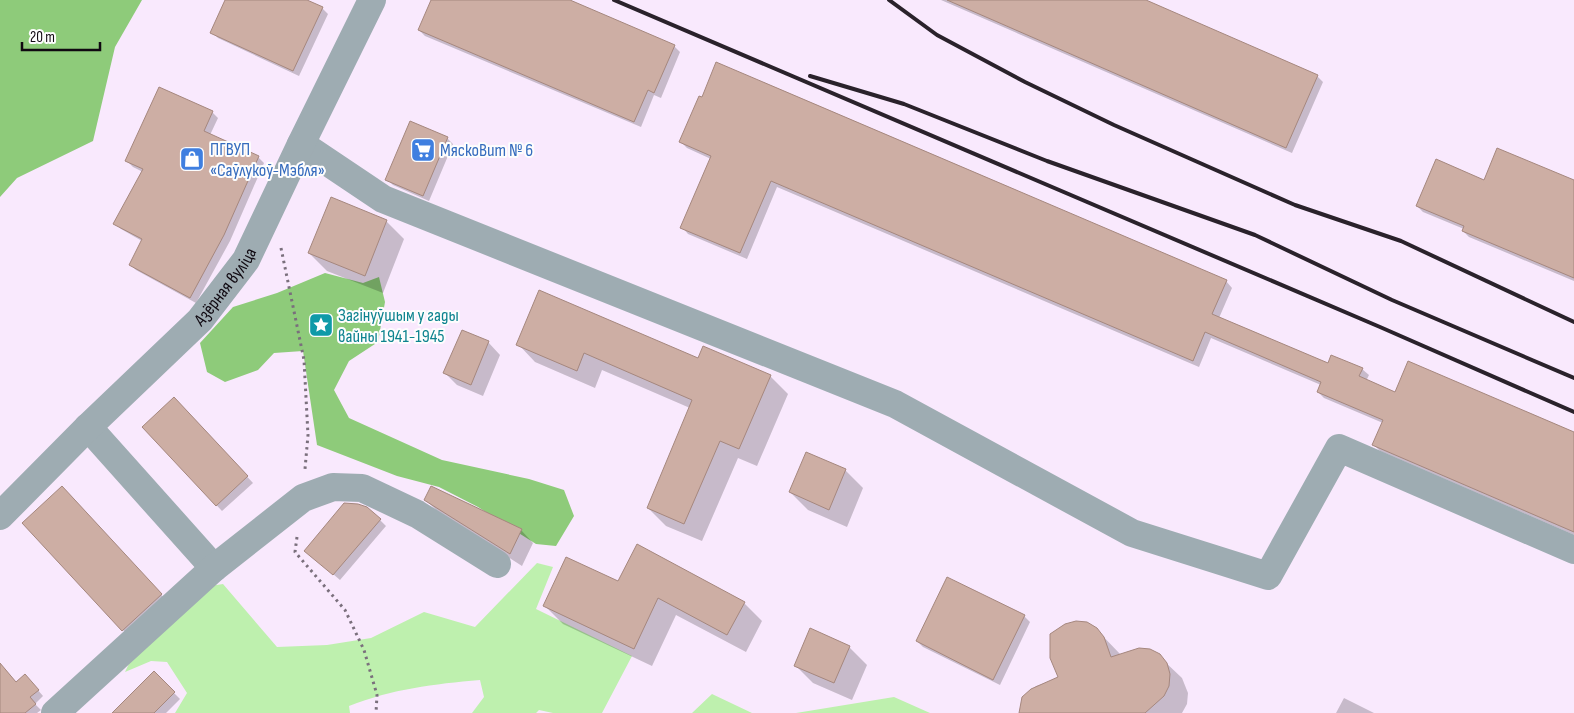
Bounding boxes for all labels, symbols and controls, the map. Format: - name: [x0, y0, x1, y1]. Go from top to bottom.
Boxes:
- scale bar: [22, 20, 100, 52]
- text: 20 m: [30, 28, 55, 47]
- supermarket icon: МяскоВит № 6: [410, 137, 436, 163]
- place label: ПГВУП «Саўлукоў-Мэбля»: [210, 139, 325, 181]
- place label: МяскоВит № 6: [440, 140, 533, 161]
- shop icon: ПГВУП «Саўлукоў-Мэбля»: [179, 146, 205, 172]
- street label: Азёрная вуліца: [189, 245, 261, 331]
- place label: Загінуўшым у гады вайны 1941-1945: [338, 305, 459, 347]
- place icon: Загінуўшым у гады вайны 1941-1945: [308, 312, 334, 338]

